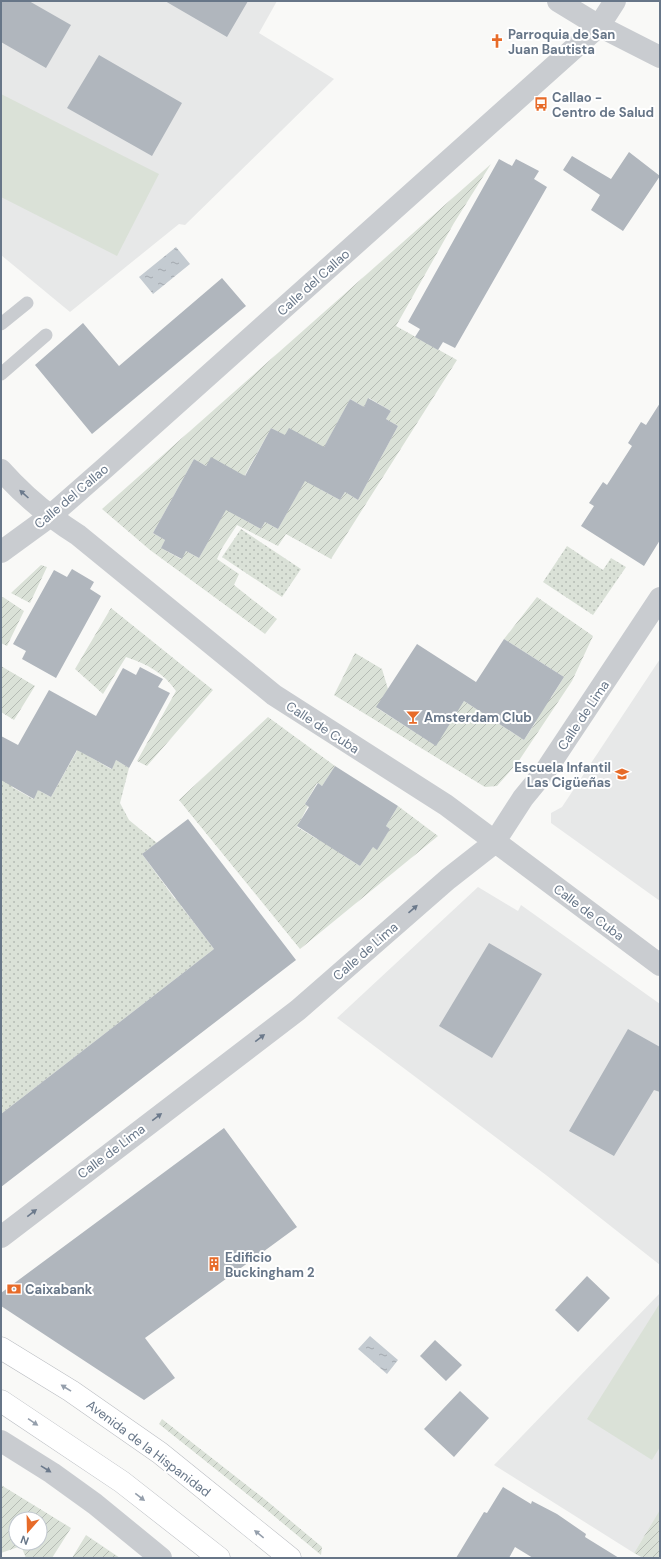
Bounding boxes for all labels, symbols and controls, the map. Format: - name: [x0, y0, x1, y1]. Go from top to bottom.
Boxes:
- place label: Parroquia de San Juan Bautista: [508, 26, 615, 58]
- church icon: Parroquia de San Juan Bautista: [489, 33, 505, 49]
- place label: Callao - Centro de Salud: [552, 89, 654, 121]
- bus stop icon: Callao - Centro de Salud: [533, 96, 549, 112]
- street label: Calle del Callao: [273, 245, 353, 319]
- street label: Calle del Callao: [31, 460, 112, 532]
- one-way arrow: [19, 490, 29, 499]
- street label: Calle de Lima: [554, 677, 613, 753]
- street label: Calle de Cuba: [283, 697, 363, 757]
- bar icon: Amsterdam Club: [405, 709, 421, 725]
- place label: Amsterdam Club: [424, 709, 532, 726]
- place label: Escuela Infantil Las Cigüeñas: [514, 759, 611, 791]
- school or university icon: Escuela Infantil Las Cigüeñas: [614, 766, 630, 782]
- street label: Calle de Cuba: [550, 880, 627, 944]
- one-way arrow: [408, 904, 418, 914]
- street label: Calle de Lima: [329, 919, 401, 984]
- one-way arrow: [255, 1034, 266, 1042]
- one-way arrow: [151, 1112, 162, 1121]
- street label: Calle de Lima: [74, 1120, 149, 1182]
- one-way arrow: [26, 1209, 37, 1217]
- place label: Edificio Buckingham 2: [225, 1249, 314, 1281]
- building icon: Edificio Buckingham 2: [206, 1256, 222, 1272]
- bank icon: Caixabank: [6, 1281, 22, 1297]
- place label: Caixabank: [25, 1281, 93, 1298]
- one-way arrow: [61, 1384, 71, 1392]
- street label: Avenida de la Hispanidad: [83, 1396, 214, 1501]
- one-way arrow: [28, 1419, 39, 1426]
- one-way arrow: [40, 1466, 52, 1473]
- one-way arrow: [135, 1492, 146, 1501]
- north arrow: [8, 1511, 48, 1551]
- one-way arrow: [254, 1529, 265, 1538]
- text: N: [18, 1532, 31, 1548]

